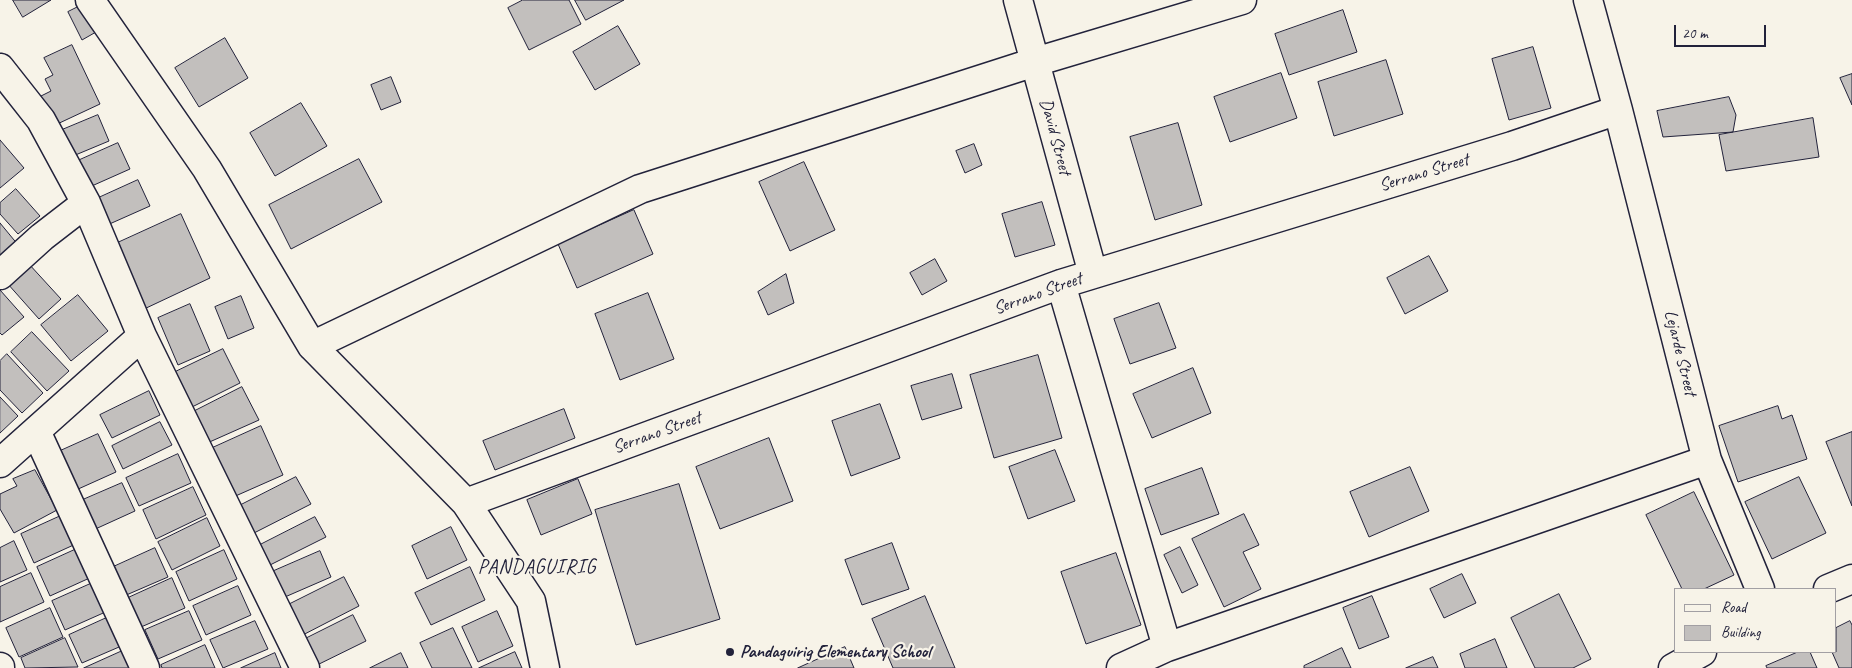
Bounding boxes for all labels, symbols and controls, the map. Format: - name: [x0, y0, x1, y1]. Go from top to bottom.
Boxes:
- scale bar: [1677, 15, 1770, 47]
- text: 20 m: [1682, 24, 1708, 43]
- street label: David Street: [1034, 97, 1076, 177]
- street label: Serrano Street: [1377, 149, 1471, 197]
- street label: Serrano Street: [991, 268, 1085, 320]
- street label: Lejarde Street: [1659, 308, 1701, 398]
- street label: Serrano Street: [610, 407, 704, 459]
- district label: PANDAGUIRIG: [477, 556, 597, 580]
- legend: [1674, 588, 1837, 653]
- text: Road: [1721, 598, 1746, 617]
- text: Building: [1721, 623, 1760, 642]
- place label: Pandaguirig Elementary School: [740, 641, 931, 663]
- marker: Pandaguirig Elementary School: [724, 646, 736, 658]

